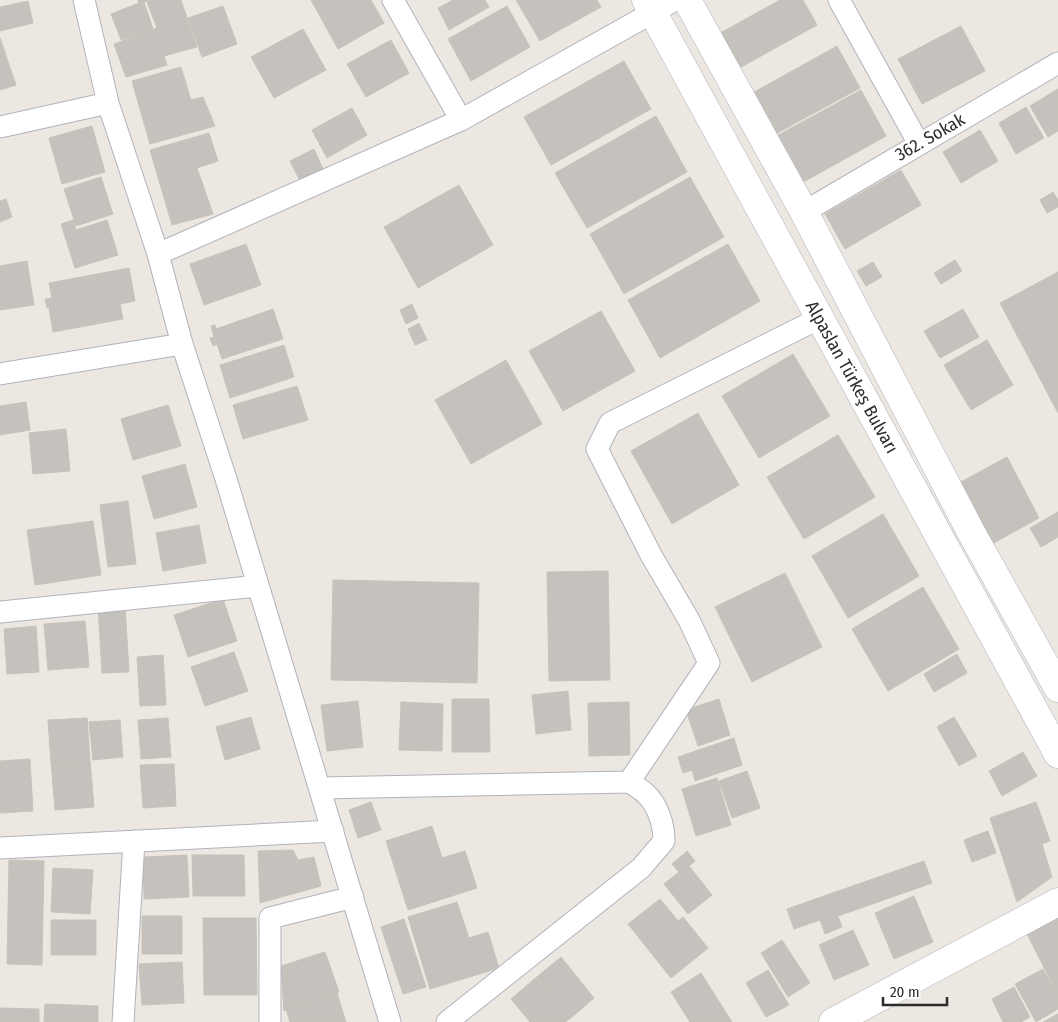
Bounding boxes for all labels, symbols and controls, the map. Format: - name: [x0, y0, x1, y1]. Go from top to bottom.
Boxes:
- street label: 362. Sokak: [891, 108, 969, 166]
- street label: Alpaslan Türkeş Bulvarı: [801, 297, 903, 457]
- scale bar: [883, 974, 947, 1006]
- text: 20 m: [890, 983, 920, 1001]

